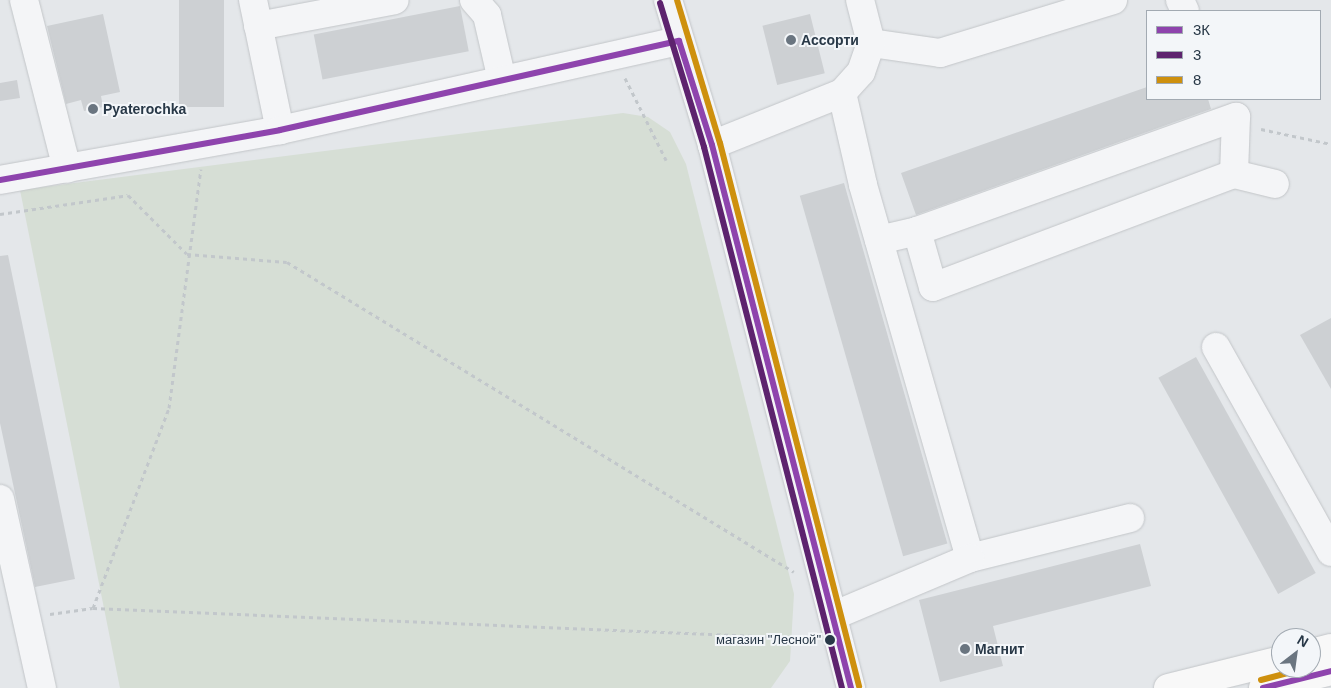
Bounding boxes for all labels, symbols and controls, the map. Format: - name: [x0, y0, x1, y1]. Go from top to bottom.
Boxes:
- legend: [1146, 10, 1321, 100]
- text: 3К: [1193, 21, 1210, 38]
- place label: Ассорти: [801, 32, 859, 48]
- marker: Ассорти: [785, 34, 797, 46]
- text: 3: [1193, 46, 1201, 63]
- text: 8: [1193, 71, 1201, 88]
- place label: Pyaterochka: [103, 101, 186, 117]
- marker: Pyaterochka: [87, 103, 99, 115]
- north arrow: [1271, 628, 1321, 678]
- text: N: [1295, 631, 1311, 650]
- place label: магазин "Лесной": [716, 632, 821, 648]
- marker: магазин "Лесной": [825, 635, 835, 645]
- place label: Магнит: [975, 641, 1024, 657]
- marker: Магнит: [959, 643, 971, 655]

